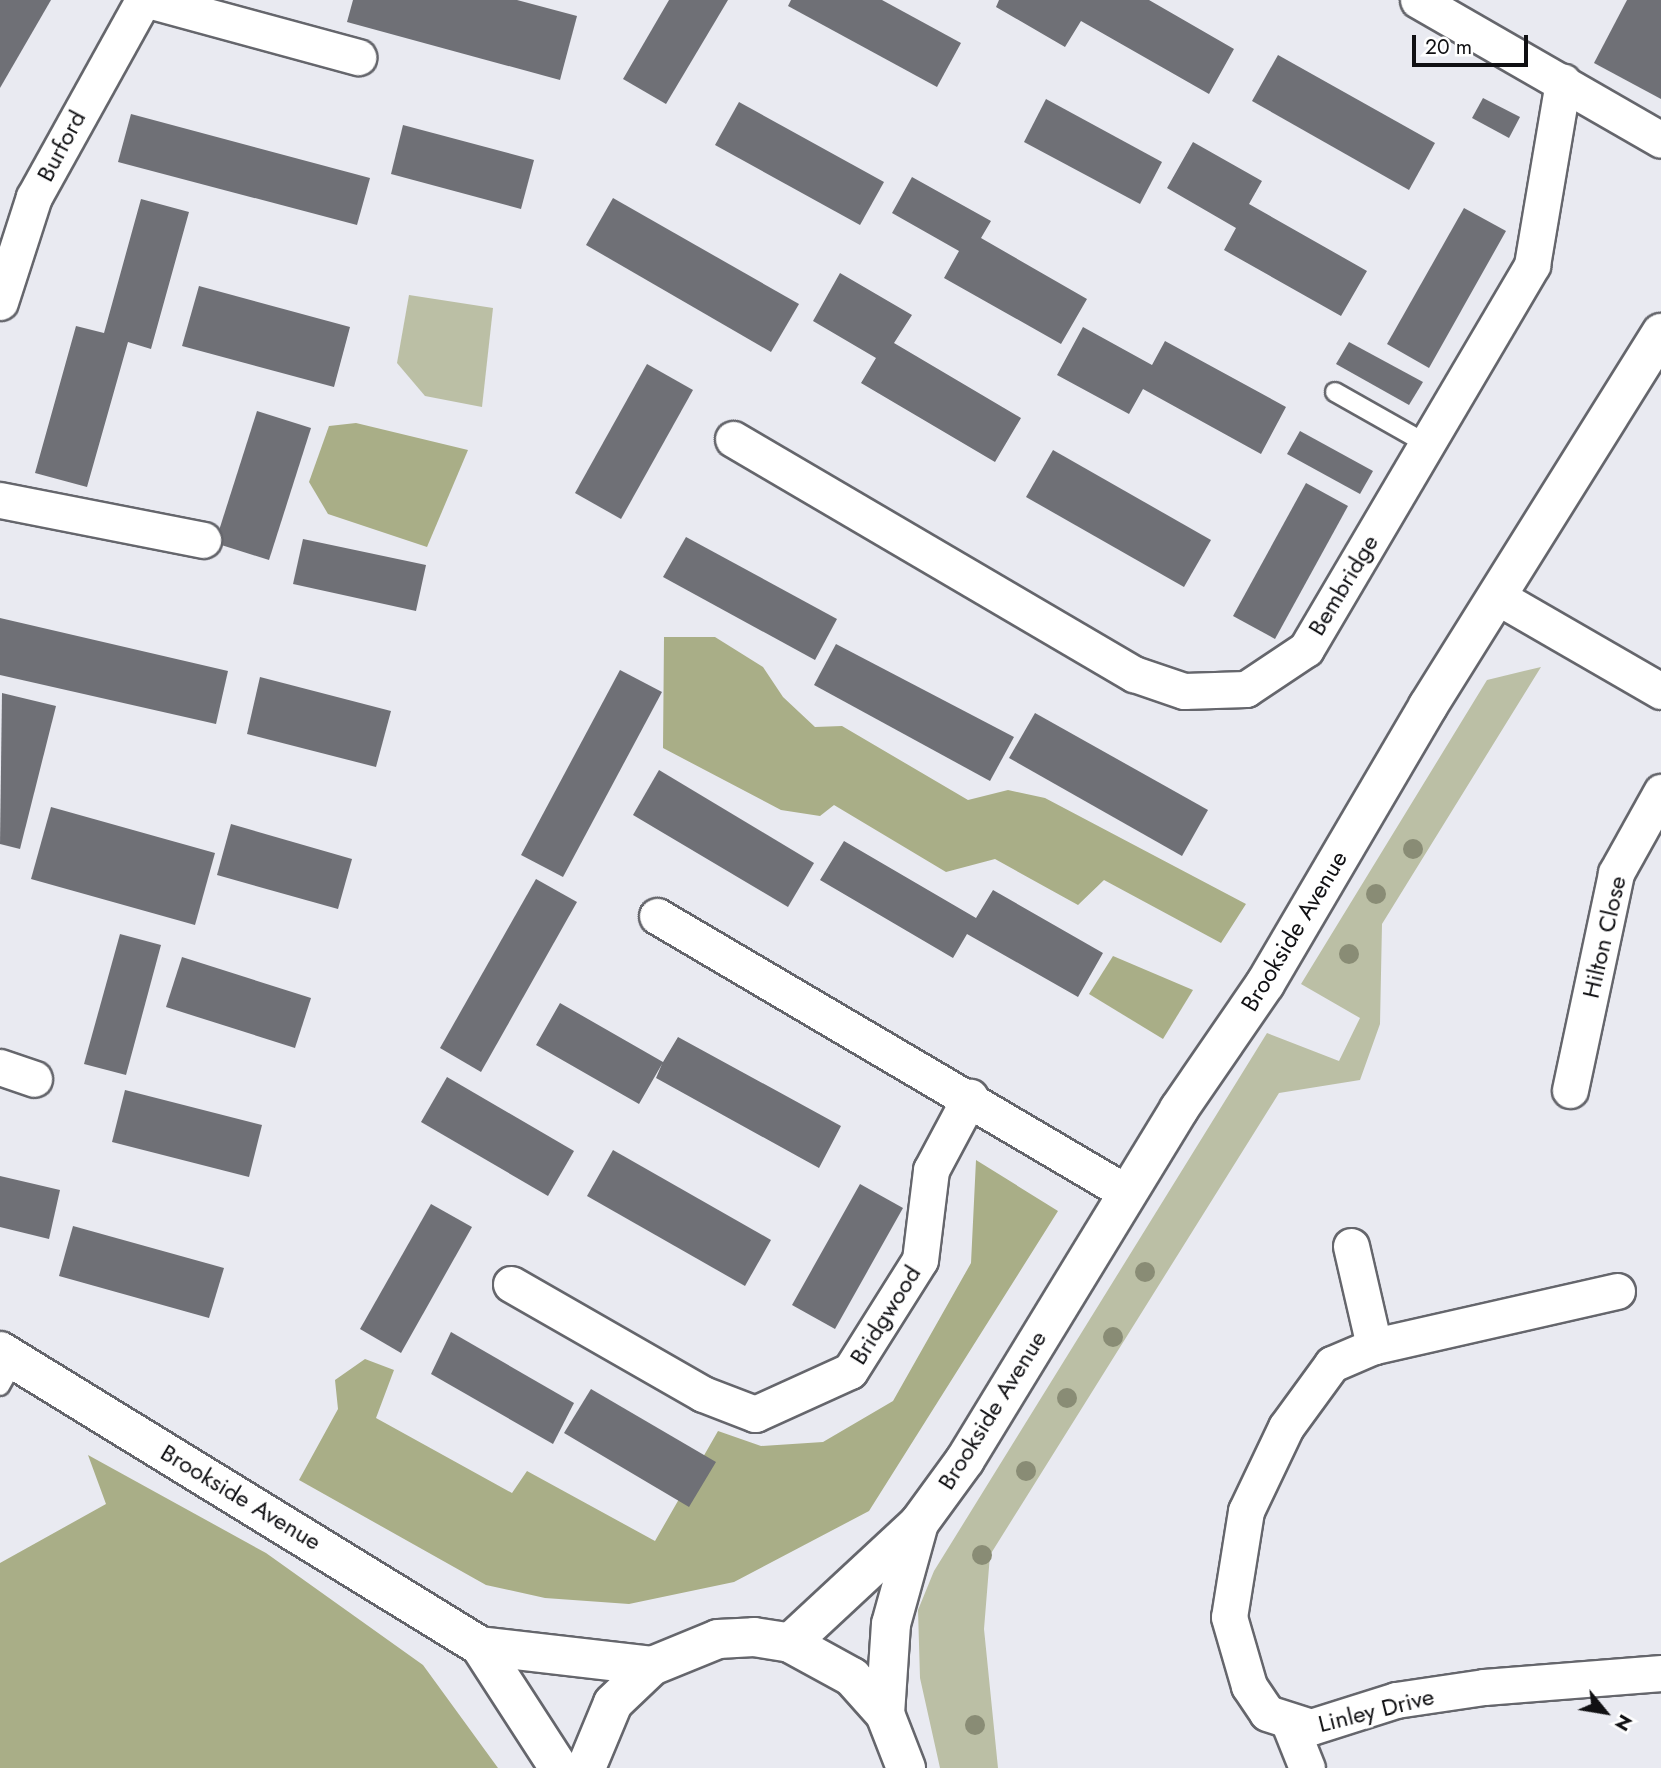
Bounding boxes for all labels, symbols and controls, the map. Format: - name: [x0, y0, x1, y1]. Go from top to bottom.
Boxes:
- scale bar: [1416, 21, 1532, 65]
- text: 20 m: [1425, 32, 1472, 62]
- street label: Burford: [30, 106, 92, 186]
- street label: Bembridge: [1302, 529, 1384, 641]
- street label: Brookside Avenue: [1235, 846, 1353, 1016]
- street label: Hilton Close: [1576, 873, 1632, 1001]
- street label: Bridgwood: [843, 1260, 927, 1370]
- street label: Brookside Avenue: [932, 1325, 1052, 1495]
- street label: Brookside Avenue: [156, 1438, 326, 1556]
- north arrow: [1570, 1677, 1640, 1747]
- street label: Linley Drive: [1315, 1682, 1437, 1738]
- text: N: [1608, 1709, 1639, 1736]

